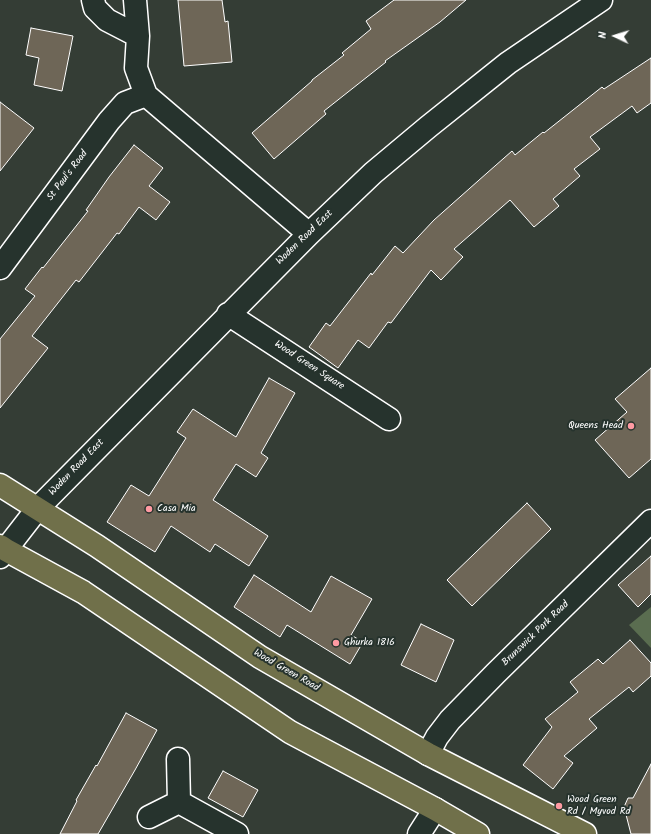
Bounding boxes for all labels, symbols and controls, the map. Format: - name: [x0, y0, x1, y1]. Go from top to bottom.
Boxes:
- north arrow: [595, 16, 635, 56]
- text: N: [594, 31, 612, 39]
- street label: St Paul's Road: [45, 148, 91, 204]
- street label: Woden Road East: [274, 208, 336, 268]
- street label: Wood Green Square: [272, 339, 346, 393]
- place label: Queens Head: [568, 420, 623, 432]
- marker: Queens Head: [626, 421, 636, 431]
- street label: Woden Road East: [47, 437, 107, 499]
- place label: Casa Mia: [157, 503, 196, 515]
- marker: Casa Mia: [144, 504, 154, 514]
- street label: Brunswick Park Road: [500, 599, 572, 669]
- place label: Ghurka 1816: [344, 637, 395, 649]
- marker: Ghurka 1816: [331, 638, 341, 648]
- street label: Wood Green Road: [251, 647, 321, 695]
- place label: Wood Green Rd / Myvod Rd: [567, 794, 631, 818]
- marker: Wood Green Rd / Myvod Rd: [554, 801, 564, 811]

